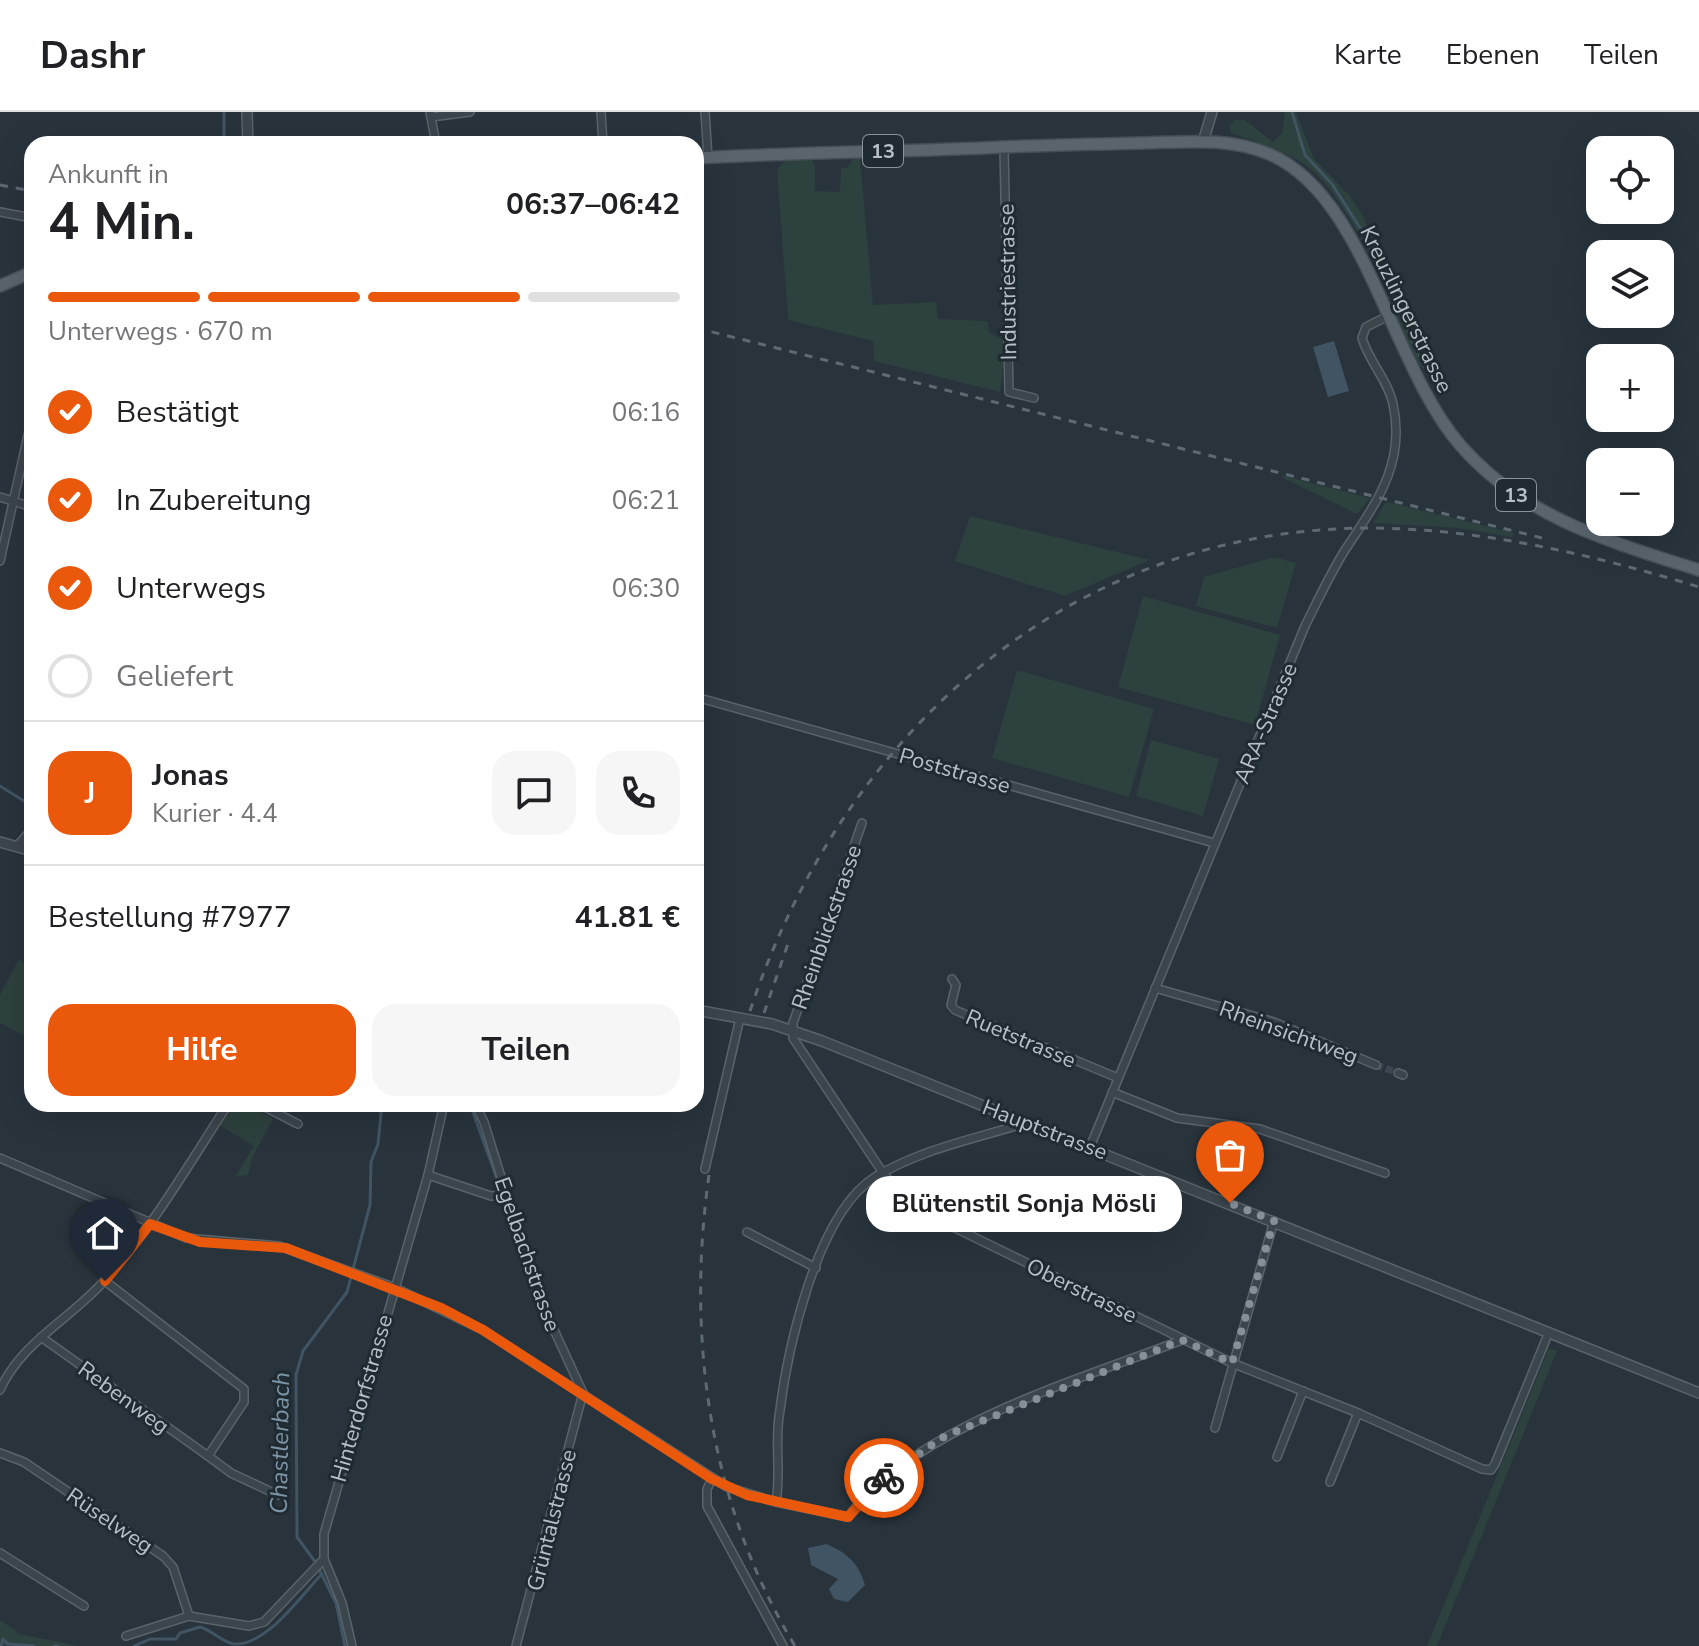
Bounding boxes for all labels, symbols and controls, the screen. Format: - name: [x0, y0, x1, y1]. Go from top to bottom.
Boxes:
- text: Dashr: [40, 30, 145, 81]
- text: Karte: [1334, 36, 1402, 74]
- text: Ebenen: [1446, 36, 1540, 74]
- text: Teilen: [1584, 36, 1659, 74]
- road number: 13: [863, 135, 903, 167]
- map controls: [1586, 136, 1674, 536]
- button: locate: [1586, 136, 1674, 224]
- text: Ankunft in: [48, 157, 169, 192]
- text: 06:37–06:42: [506, 184, 680, 225]
- text: 4 Min.: [48, 186, 195, 257]
- street label: Industriestrasse: [992, 203, 1024, 361]
- street label: Kreuzlingerstrasse: [1353, 221, 1460, 398]
- button: layers: [1586, 240, 1674, 328]
- text: Unterwegs · 670 m: [48, 314, 273, 349]
- button: +: [1586, 344, 1674, 432]
- icon: check: [48, 390, 92, 434]
- text: Bestätigt: [116, 392, 238, 433]
- text: 06:16: [612, 395, 680, 430]
- button: −: [1586, 448, 1674, 536]
- icon: check: [48, 478, 92, 522]
- road number: 13: [1496, 479, 1536, 511]
- text: In Zubereitung: [116, 480, 312, 521]
- text: 06:21: [612, 483, 680, 518]
- icon: check: [48, 566, 92, 610]
- text: Unterwegs: [116, 568, 266, 609]
- text: 06:30: [612, 571, 680, 606]
- text: Geliefert: [116, 656, 233, 697]
- street label: ARA-Strasse: [1227, 658, 1305, 788]
- street label: Poststrasse: [896, 741, 1014, 801]
- button: chat: [492, 751, 576, 835]
- button: phone: [596, 751, 680, 835]
- text: Jonas: [152, 755, 229, 796]
- text: J: [85, 773, 95, 814]
- text: Kurier · 4.4: [152, 796, 277, 831]
- street label: Rheinblickstrasse: [785, 841, 869, 1014]
- text: Bestellung #7977: [48, 897, 292, 938]
- text: 41.81 €: [574, 897, 680, 938]
- street label: Rheinsichtweg: [1215, 994, 1362, 1072]
- street label: Ruetstrasse: [961, 1002, 1080, 1076]
- button: Hilfe: [48, 1004, 356, 1096]
- button: Teilen: [372, 1004, 680, 1096]
- street label: Hauptstrasse: [978, 1092, 1111, 1168]
- pin: [1196, 1121, 1264, 1203]
- icon: bag: [1208, 1133, 1252, 1177]
- street label: Egelbachstrasse: [487, 1173, 568, 1336]
- callout: Blütenstil Sonja Mösli: [866, 1175, 1182, 1231]
- text: Blütenstil Sonja Mösli: [892, 1186, 1156, 1221]
- pin: [71, 1199, 139, 1281]
- icon: home: [83, 1211, 127, 1255]
- street label: Oberstrasse: [1021, 1251, 1142, 1331]
- street label: Hinterdorfstrasse: [324, 1311, 400, 1485]
- street label: Rebenweg: [72, 1355, 175, 1441]
- water label: Chastlerbach: [263, 1372, 297, 1514]
- courier: [844, 1438, 924, 1518]
- street label: Grüntalstrasse: [520, 1446, 584, 1594]
- icon: bike: [862, 1456, 906, 1500]
- street label: Rüselweg: [60, 1481, 159, 1561]

